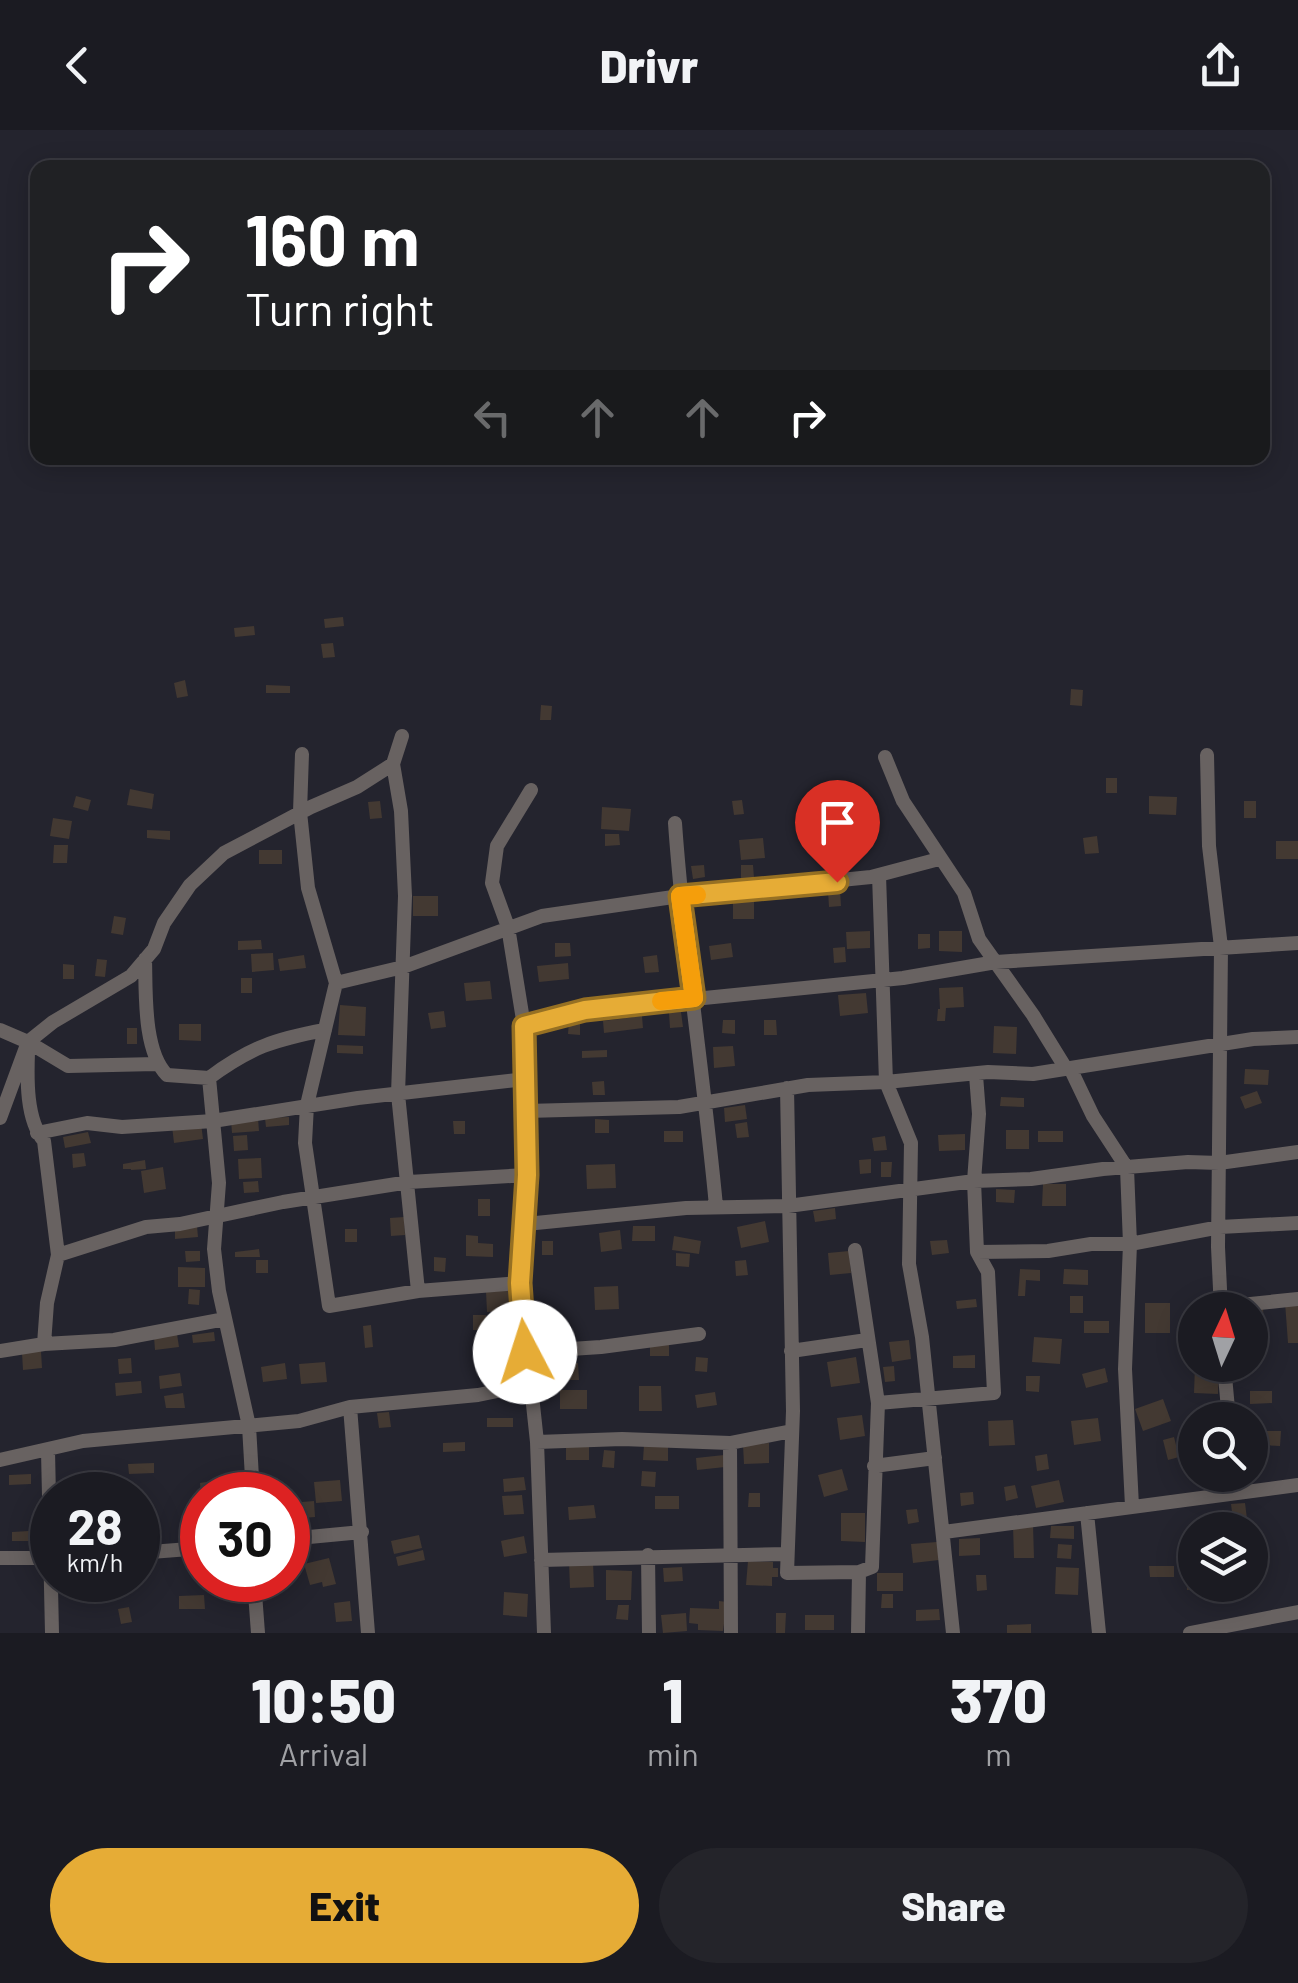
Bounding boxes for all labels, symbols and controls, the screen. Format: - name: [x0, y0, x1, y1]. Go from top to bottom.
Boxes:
- icon: back: [50, 38, 105, 93]
- text: Drivr: [600, 38, 698, 92]
- icon: share: [1193, 38, 1248, 93]
- text: 160 m: [245, 196, 420, 280]
- icon: right: [80, 200, 210, 330]
- text: Turn right: [245, 281, 435, 335]
- icon: left: [465, 390, 520, 445]
- icon: ahead: [570, 390, 625, 445]
- icon: ahead: [675, 390, 730, 445]
- icon: right: [780, 390, 835, 445]
- pin: [795, 780, 880, 883]
- icon: arrive: [810, 795, 865, 850]
- north arrow: [1178, 1292, 1268, 1382]
- map controls: [1178, 1292, 1268, 1602]
- position arrow: [473, 1300, 577, 1404]
- button: search: [1178, 1402, 1268, 1492]
- speed limit sign: 30: [180, 1472, 310, 1602]
- text: 28: [67, 1495, 123, 1555]
- button: layers: [1178, 1512, 1268, 1602]
- text: km/h: [67, 1547, 123, 1577]
- text: 10:50: [251, 1663, 396, 1735]
- text: 1: [662, 1663, 683, 1735]
- text: 370: [950, 1663, 1047, 1735]
- text: Arrival: [279, 1734, 368, 1772]
- text: min: [647, 1734, 699, 1772]
- text: m: [985, 1734, 1012, 1772]
- button: Exit: [50, 1848, 639, 1963]
- button: Share: [659, 1848, 1248, 1963]

